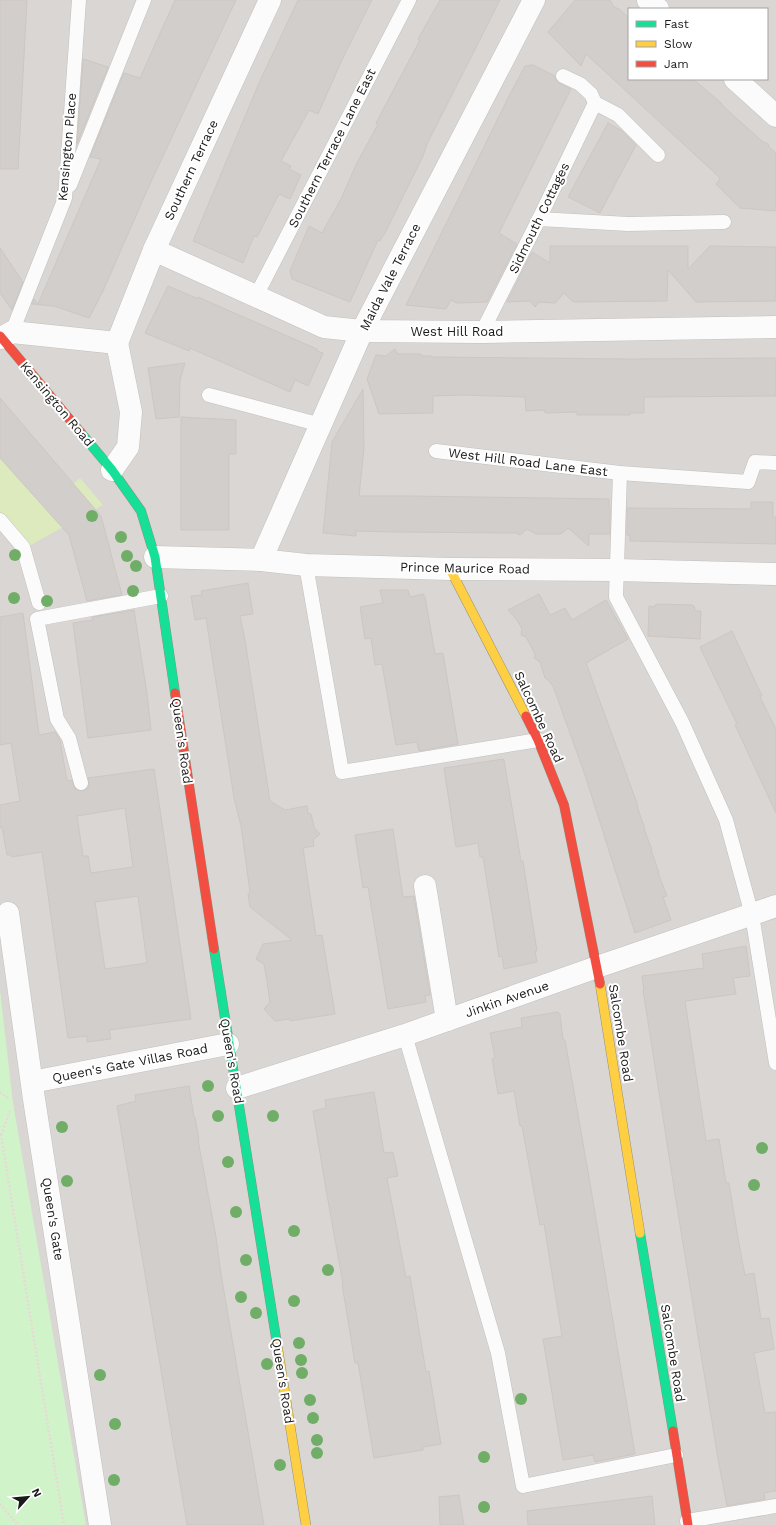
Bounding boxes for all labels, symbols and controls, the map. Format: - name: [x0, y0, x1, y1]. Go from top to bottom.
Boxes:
- legend: [628, 8, 768, 80]
- text: Fast: [664, 17, 689, 31]
- text: Slow: [664, 37, 692, 51]
- text: Jam: [664, 57, 689, 71]
- street label: Southern Terrace Lane East: [285, 65, 379, 230]
- street label: Kensington Place: [55, 92, 79, 202]
- street label: Southern Terrace: [161, 117, 221, 223]
- street label: Sidmouth Cottages: [506, 160, 572, 276]
- street label: Maida Vale Terrace: [357, 221, 423, 333]
- street label: West Hill Road: [411, 324, 503, 339]
- street label: Kensington Road: [17, 358, 97, 450]
- street label: West Hill Road Lane East: [447, 445, 609, 479]
- street label: Prince Maurice Road: [400, 559, 530, 577]
- street label: Salcombe Road: [511, 669, 567, 765]
- street label: Queen's Road: [169, 697, 195, 785]
- street label: Jinkin Avenue: [463, 978, 551, 1020]
- street label: Salcombe Road: [606, 983, 636, 1083]
- street label: Queen's Road: [217, 1017, 247, 1105]
- street label: Queen's Gate Villas Road: [51, 1041, 209, 1085]
- street label: Queen's Gate: [39, 1176, 67, 1262]
- street label: Salcombe Road: [658, 1303, 688, 1403]
- street label: Queen's Road: [269, 1337, 297, 1425]
- north arrow: [8, 1477, 48, 1517]
- text: N: [29, 1486, 44, 1499]

